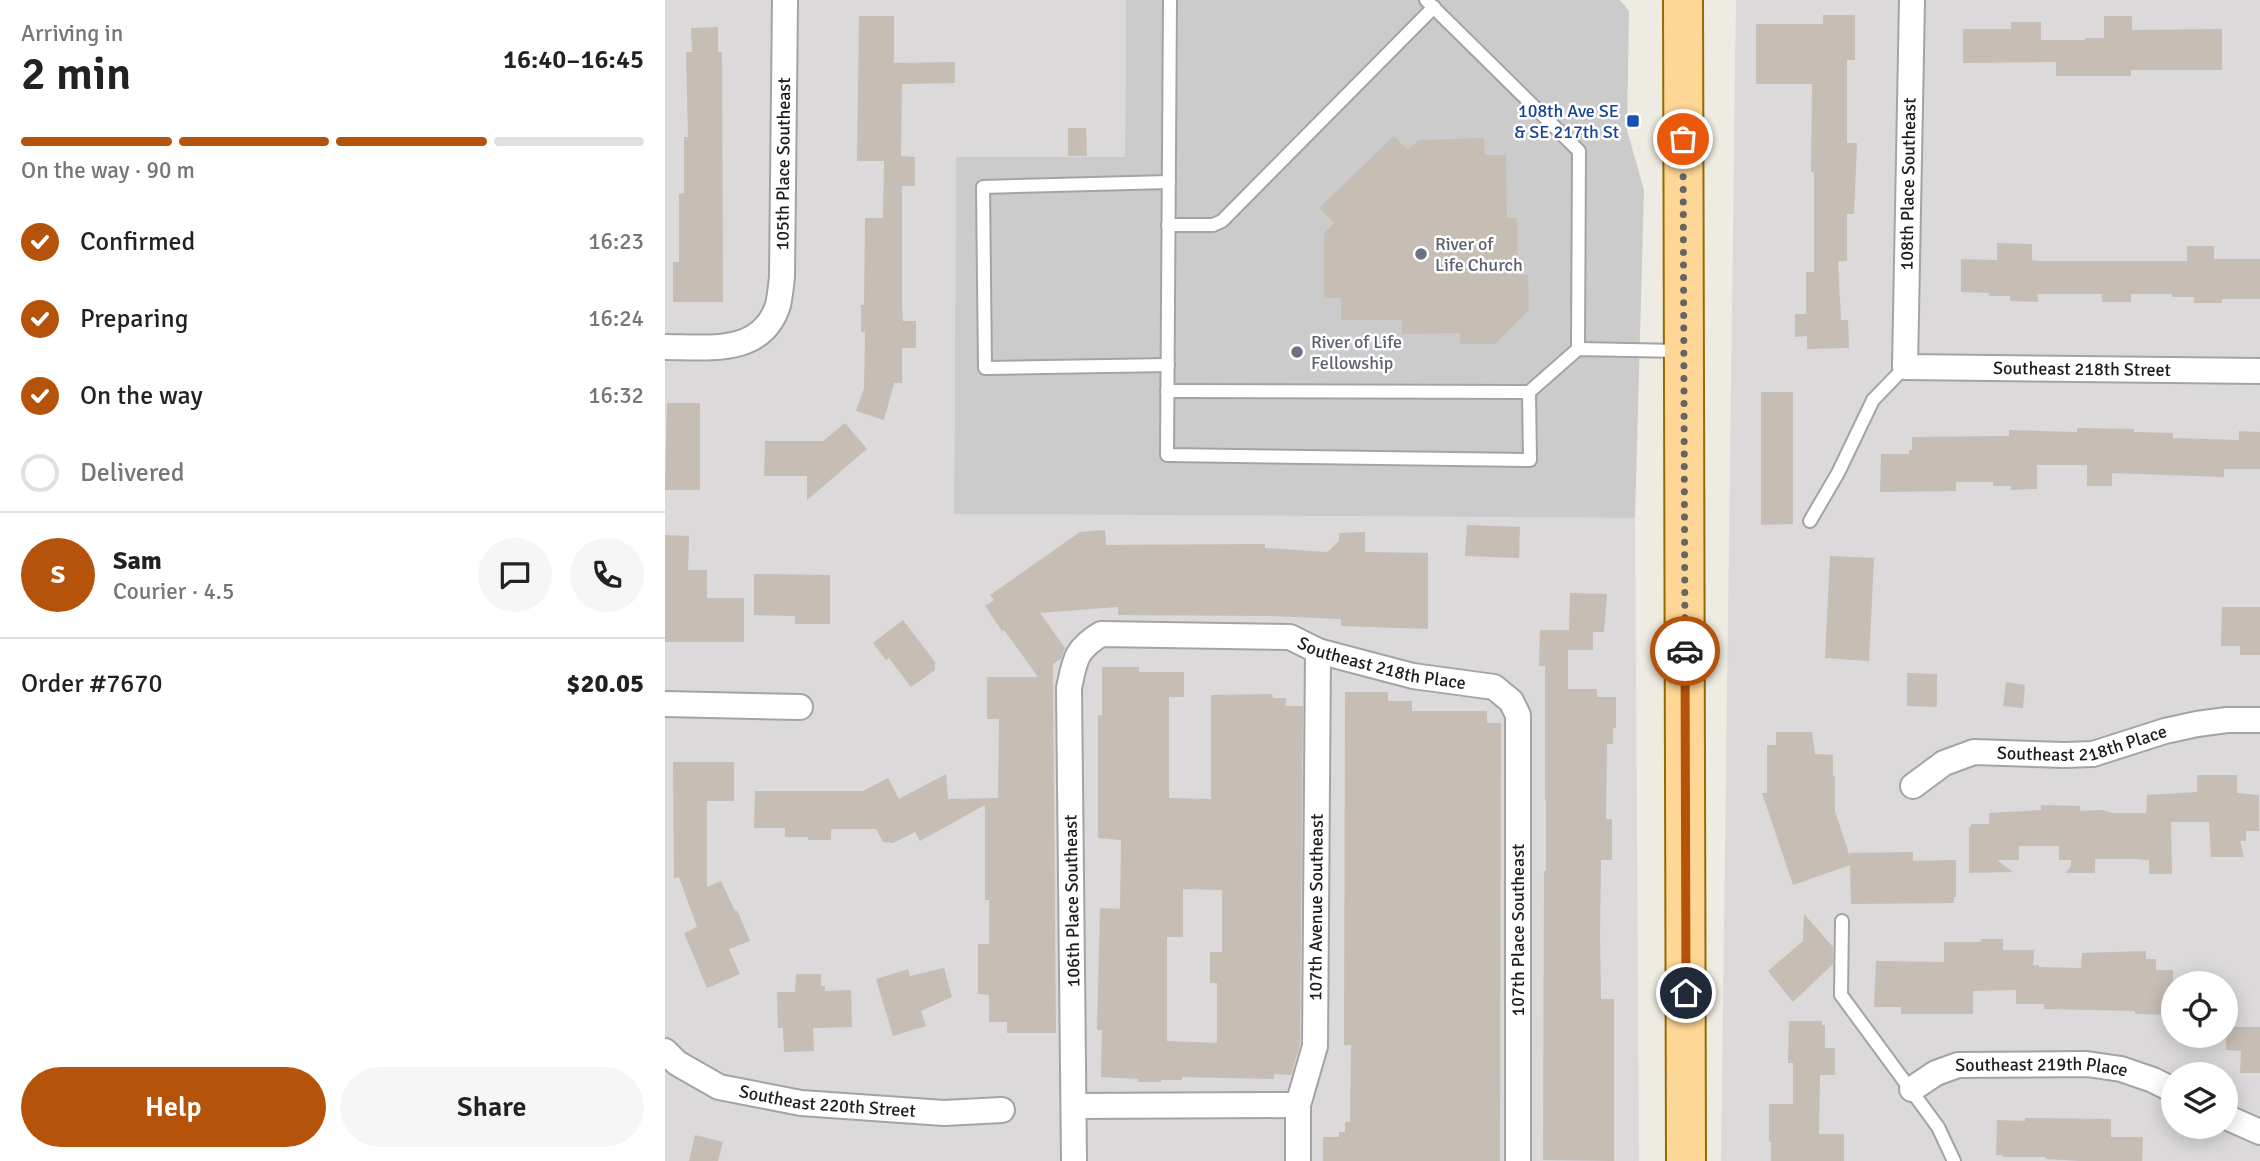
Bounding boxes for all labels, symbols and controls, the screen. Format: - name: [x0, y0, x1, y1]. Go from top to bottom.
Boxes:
- text: Arriving in: [21, 19, 123, 48]
- text: 16:40–16:45: [503, 44, 644, 76]
- text: 2 min: [21, 46, 131, 102]
- street label: 105th Place Southeast: [771, 77, 795, 250]
- street label: 108th Place Southeast: [1895, 97, 1921, 271]
- place label: 108th Ave SE & SE 217th St: [1514, 100, 1619, 143]
- pin: [1653, 109, 1713, 169]
- marker: 108th Ave SE & SE 217th St: [1625, 113, 1641, 129]
- icon: bag: [1664, 120, 1702, 158]
- text: On the way · 90 m: [21, 156, 195, 185]
- icon: check: [21, 223, 59, 261]
- text: Confirmed: [80, 226, 195, 258]
- text: 16:23: [588, 227, 644, 256]
- place label: River of Life Church: [1435, 233, 1523, 276]
- marker: River of Life Church: [1413, 246, 1429, 262]
- icon: check: [21, 300, 59, 338]
- text: Preparing: [80, 303, 188, 335]
- text: 16:24: [588, 304, 644, 333]
- place label: River of Life Fellowship: [1311, 331, 1402, 374]
- marker: River of Life Fellowship: [1289, 344, 1305, 360]
- street label: Southeast 218th Street: [1993, 357, 2171, 381]
- icon: check: [21, 377, 59, 415]
- text: On the way: [80, 380, 203, 412]
- text: 16:32: [588, 381, 644, 410]
- text: Delivered: [80, 457, 185, 489]
- button: chat: [478, 538, 552, 612]
- button: phone: [570, 538, 644, 612]
- text: Sam: [113, 545, 162, 577]
- text: S: [51, 559, 65, 591]
- text: Courier · 4.5: [113, 577, 234, 606]
- courier: [1650, 616, 1720, 686]
- street label: Southeast 218th Place: [1294, 632, 1467, 694]
- icon: car: [1666, 632, 1704, 670]
- text: Order #7670: [21, 668, 162, 700]
- text: $20.05: [566, 668, 644, 700]
- street label: Southeast 218th Place: [1997, 720, 2170, 766]
- street label: 106th Place Southeast: [1059, 814, 1085, 988]
- street label: 107th Avenue Southeast: [1304, 814, 1328, 1001]
- street label: 107th Place Southeast: [1507, 844, 1529, 1016]
- pin: [1656, 963, 1716, 1023]
- map controls: [2161, 971, 2238, 1139]
- button: locate: [2161, 971, 2238, 1048]
- icon: home: [1667, 974, 1705, 1012]
- street label: Southeast 219th Place: [1955, 1053, 2131, 1082]
- button: layers: [2161, 1062, 2238, 1139]
- button: Help: [21, 1067, 326, 1147]
- button: Share: [340, 1067, 644, 1147]
- street label: Southeast 220th Street: [737, 1080, 917, 1122]

